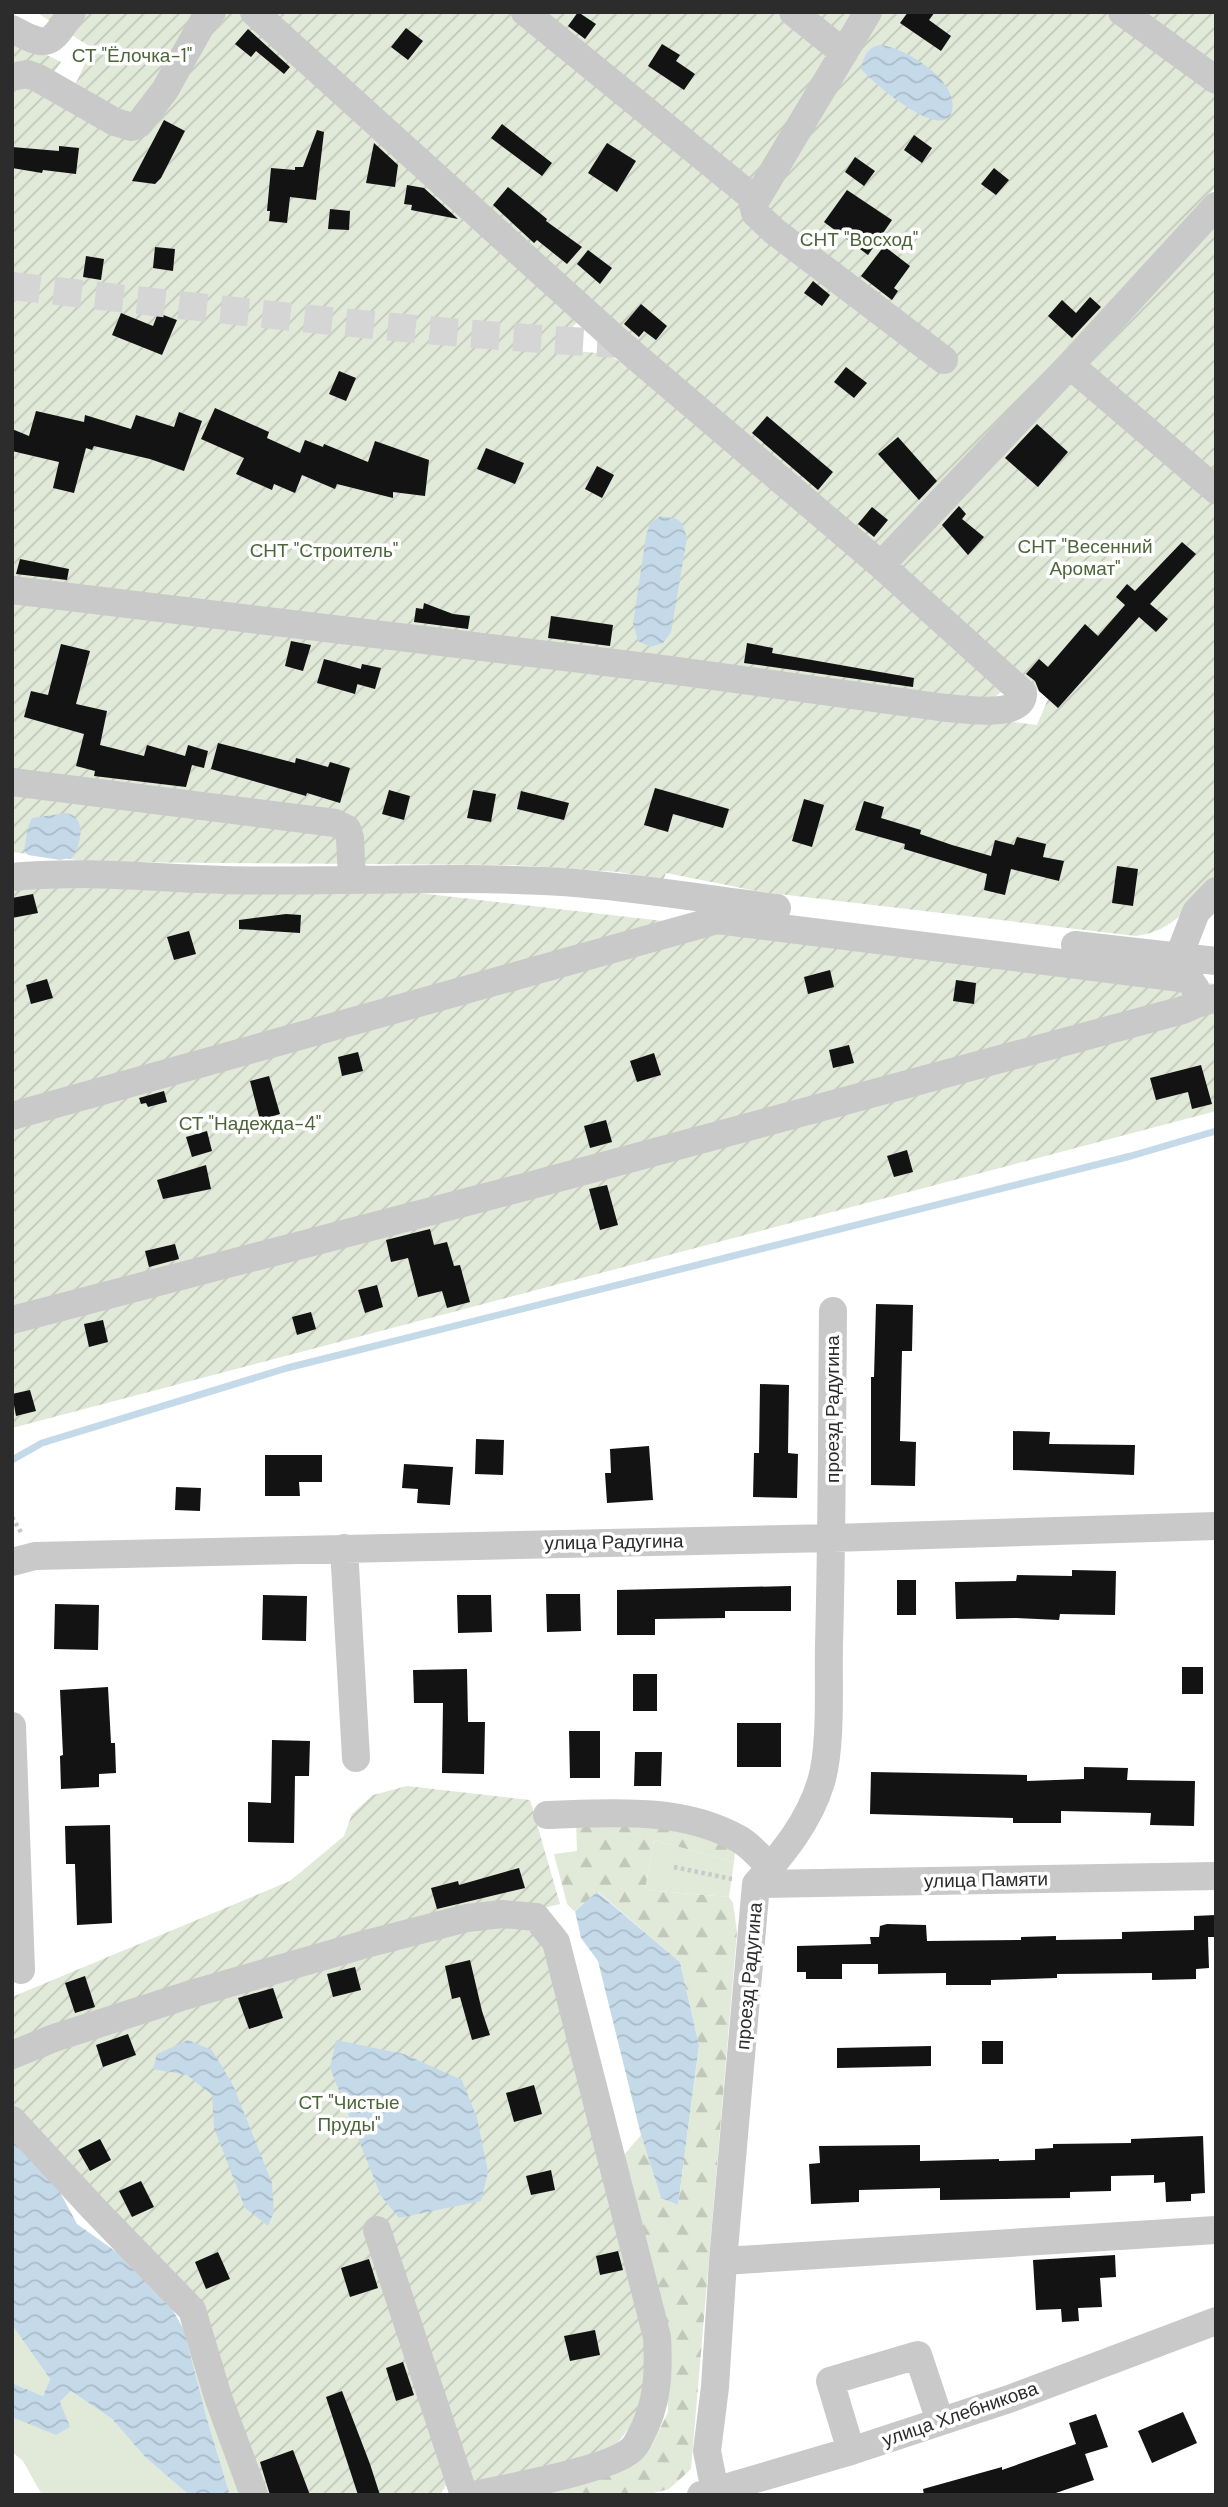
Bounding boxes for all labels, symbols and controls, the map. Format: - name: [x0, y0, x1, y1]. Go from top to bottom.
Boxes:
- park label: СТ "Ёлочка-1": [72, 43, 192, 68]
- park label: СНТ "Восход": [800, 227, 918, 252]
- park label: СНТ "Весенний Аромат": [1017, 534, 1153, 581]
- park label: СНТ "Строитель": [250, 538, 398, 563]
- park label: СТ "Надежда-4": [179, 1111, 321, 1136]
- street label: проезд Радугина: [820, 1335, 845, 1483]
- street label: улица Радугина: [544, 1528, 684, 1556]
- street label: улица Памяти: [924, 1866, 1048, 1894]
- street label: проезд Радугина: [730, 1901, 768, 2051]
- park label: СТ "Чистые Пруды": [299, 2090, 399, 2137]
- street label: улица Хлебникова: [879, 2376, 1041, 2452]

